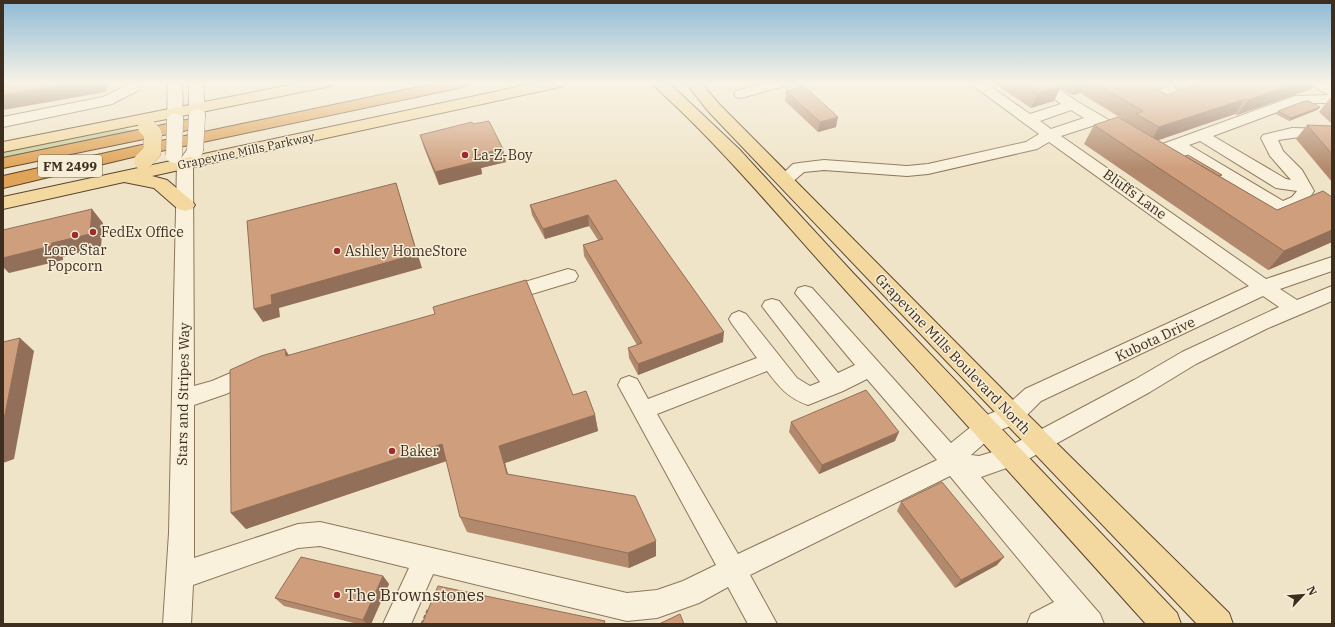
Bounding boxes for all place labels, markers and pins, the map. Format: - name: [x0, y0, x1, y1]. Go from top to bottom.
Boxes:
- place label: La-Z-Boy: [473, 146, 533, 164]
- marker: La-Z-Boy: [460, 150, 470, 160]
- place label: FedEx Office: [101, 223, 184, 241]
- marker: FedEx Office: [88, 227, 98, 237]
- marker: Lone Star Popcorn: [70, 230, 80, 240]
- place label: Lone Star Popcorn: [44, 241, 107, 275]
- place label: Ashley HomeStore: [345, 242, 467, 260]
- marker: Ashley HomeStore: [332, 246, 342, 256]
- place label: Baker: [400, 442, 439, 460]
- marker: Baker: [387, 446, 397, 456]
- place label: The Brownstones: [345, 584, 484, 606]
- marker: The Brownstones: [332, 590, 342, 600]

